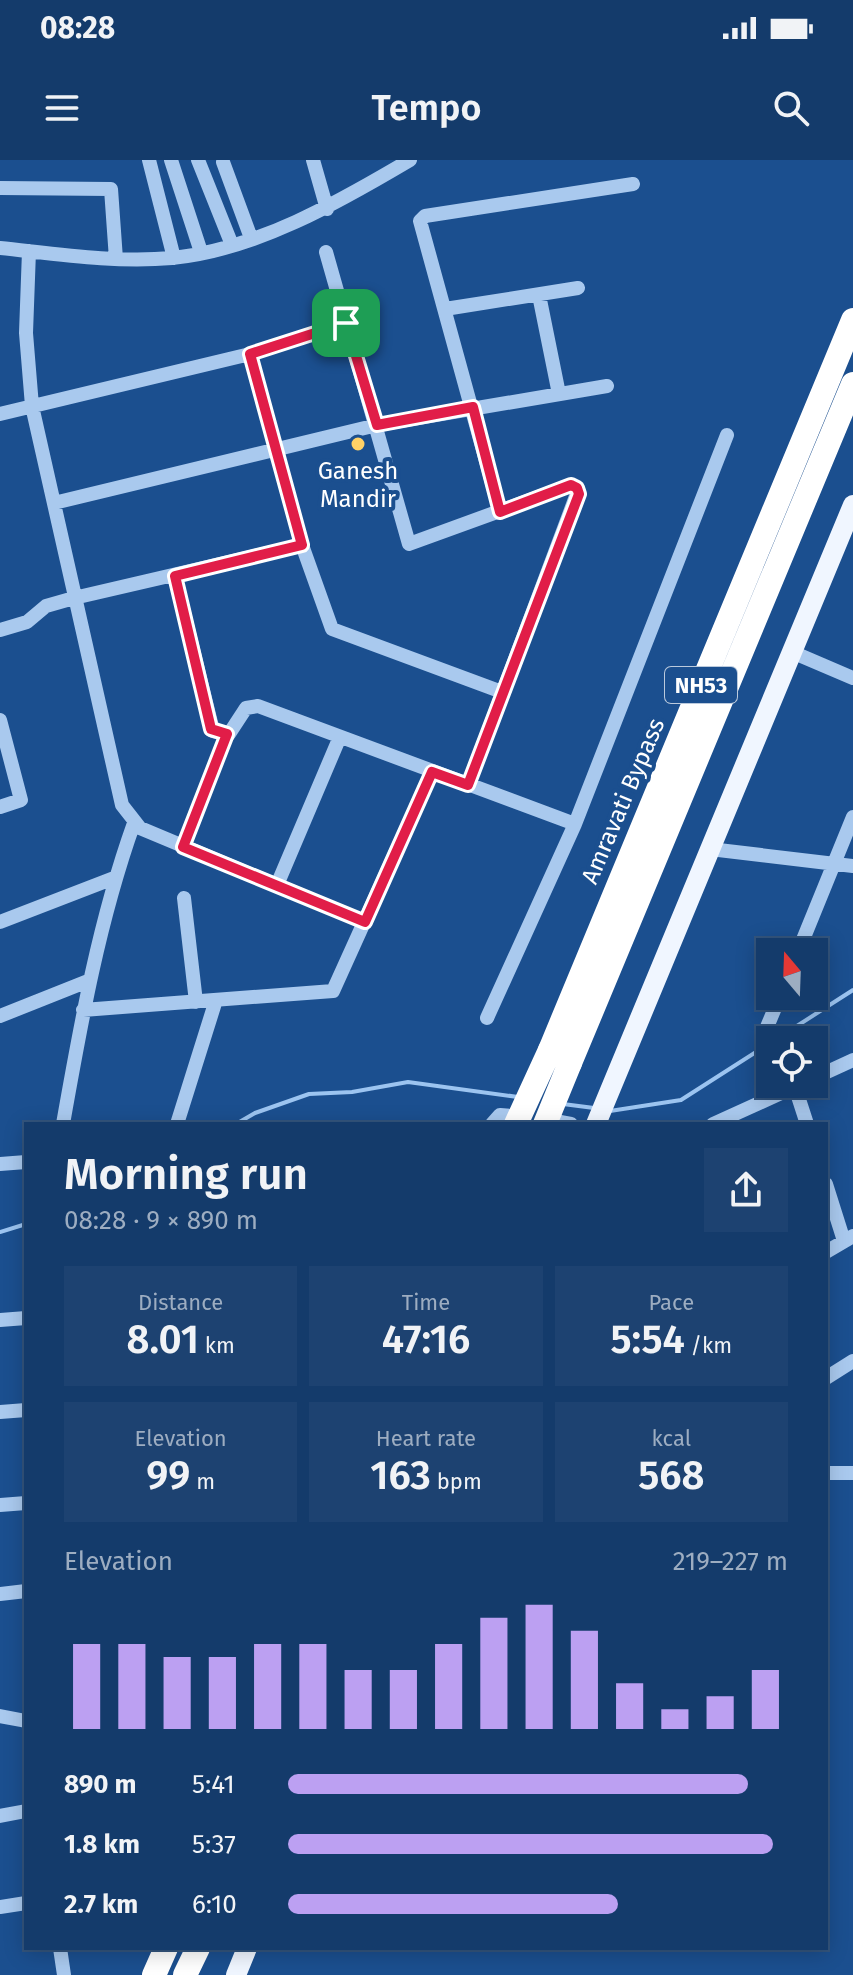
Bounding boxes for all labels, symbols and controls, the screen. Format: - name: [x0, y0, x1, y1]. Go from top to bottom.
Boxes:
- text: 08:28: [40, 10, 115, 46]
- icon: menu: [40, 86, 84, 130]
- text: Tempo: [371, 86, 482, 130]
- icon: search: [769, 86, 813, 130]
- pin: [312, 289, 380, 357]
- icon: arrive: [324, 301, 368, 345]
- marker: Ganesh Mandir: [349, 435, 367, 453]
- place label: Ganesh Mandir: [318, 457, 398, 513]
- road number: NH53: [665, 667, 737, 703]
- street label: Amravati Bypass: [576, 714, 670, 888]
- north arrow: [756, 938, 828, 1010]
- map controls: [756, 938, 828, 1098]
- button: locate: [756, 1026, 828, 1098]
- text: Morning run: [64, 1148, 308, 1201]
- button: share: [704, 1148, 788, 1232]
- text: 08:28 · 9 × 890 m: [64, 1205, 258, 1236]
- text: Distance: [138, 1289, 223, 1316]
- text: Time: [402, 1289, 450, 1316]
- text: Pace: [649, 1289, 694, 1316]
- text: 8.01: [126, 1316, 199, 1364]
- text: 47:16: [382, 1316, 470, 1364]
- text: 5:54: [610, 1316, 685, 1364]
- text: km: [199, 1332, 235, 1359]
- text: /km: [685, 1332, 732, 1359]
- text: Elevation: [135, 1425, 227, 1452]
- text: Heart rate: [376, 1425, 476, 1452]
- text: kcal: [652, 1425, 691, 1452]
- text: 99: [146, 1452, 190, 1500]
- text: 163: [370, 1452, 431, 1500]
- text: 568: [638, 1452, 704, 1500]
- text: m: [190, 1468, 215, 1495]
- text: bpm: [431, 1468, 482, 1495]
- text: Elevation: [64, 1546, 173, 1577]
- text: 219–227 m: [673, 1546, 788, 1577]
- text: 890 m: [64, 1769, 137, 1800]
- text: 5:41: [192, 1769, 235, 1800]
- text: 1.8 km: [64, 1829, 140, 1860]
- text: 5:37: [192, 1829, 236, 1860]
- text: 2.7 km: [64, 1889, 138, 1920]
- text: 6:10: [192, 1889, 237, 1920]

